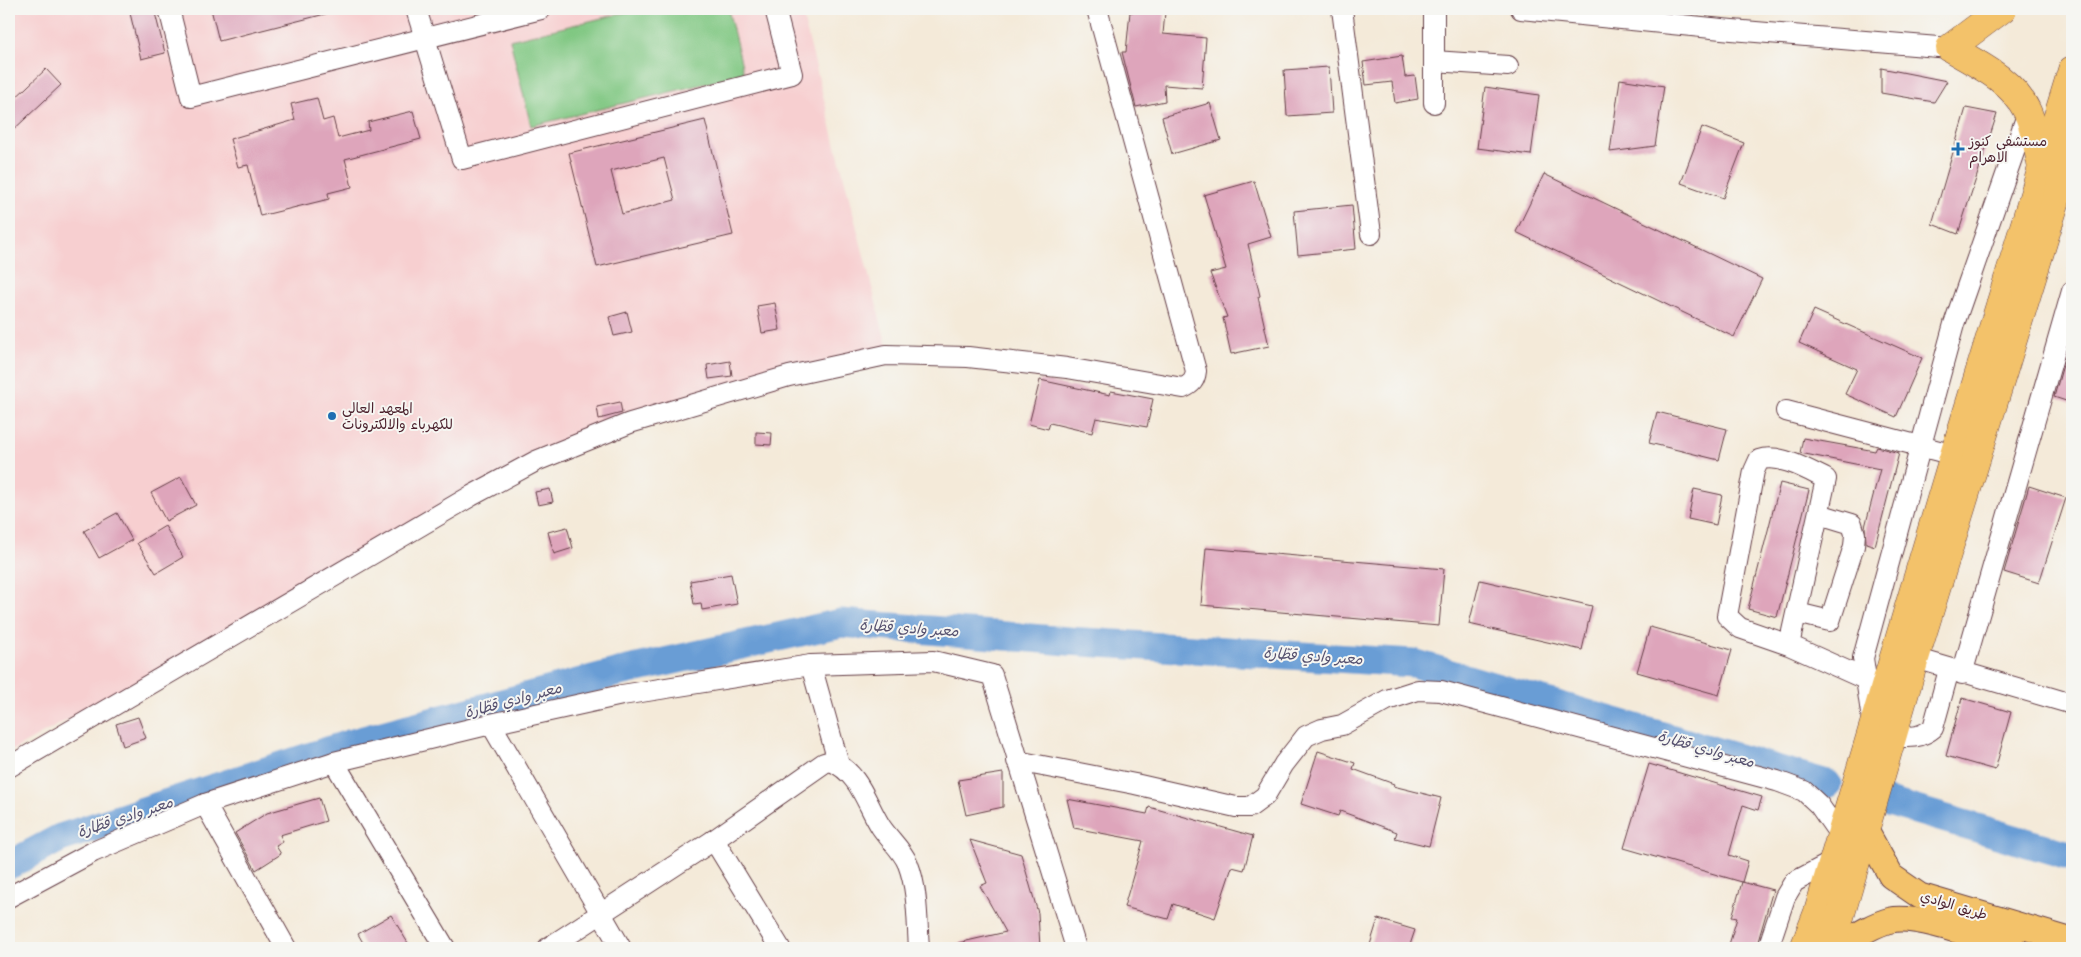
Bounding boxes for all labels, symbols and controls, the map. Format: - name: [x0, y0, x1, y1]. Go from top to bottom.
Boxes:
- place label: مستشفى كنوز الاهرام: [1968, 132, 2047, 168]
- marker: مستشفى كنوز الاهرام: [1951, 142, 1965, 156]
- place label: المعهد العالي للكهرباء والالكترونات: [342, 399, 453, 433]
- marker: المعهد العالي للكهرباء والالكترونات: [326, 410, 338, 422]
- water label: معبر وادي قطّارة: [859, 615, 960, 642]
- water label: معبر وادي قطّارة: [1263, 643, 1364, 670]
- water label: معبر وادي قطّارة: [462, 677, 564, 724]
- water label: معبر وادي قطّارة: [1655, 726, 1757, 773]
- water label: معبر وادي قطّارة: [75, 792, 176, 843]
- street label: طريق الوادي: [1918, 886, 1990, 926]

